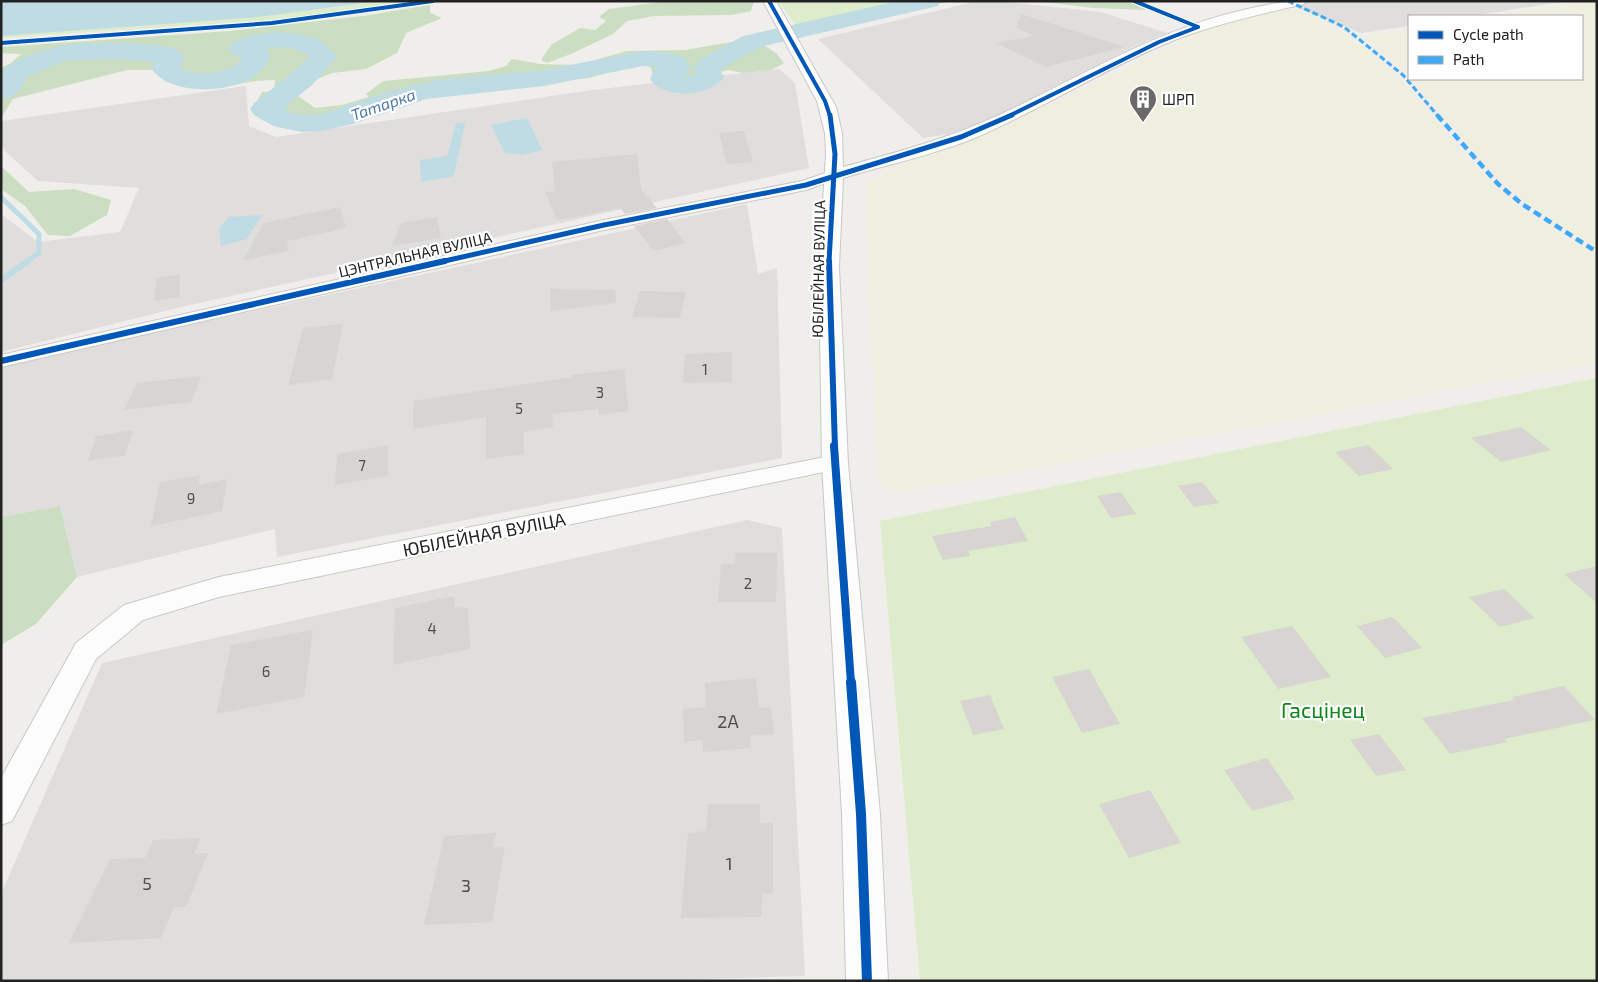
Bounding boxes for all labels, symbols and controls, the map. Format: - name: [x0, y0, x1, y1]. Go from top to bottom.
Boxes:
- legend: [1408, 15, 1583, 80]
- text: Cycle path: [1453, 25, 1524, 43]
- text: Path: [1453, 50, 1484, 68]
- water label: Татарка: [348, 84, 418, 124]
- building icon: ШРП: [1128, 84, 1158, 123]
- place label: ШРП: [1162, 90, 1195, 108]
- street label: ЮБІЛЕЙНАЯ ВУЛІЦА: [808, 199, 828, 338]
- street label: ЦЭНТРАЛЬНАЯ ВУЛІЦА: [336, 227, 494, 280]
- house number: 1: [702, 360, 708, 378]
- house number: 3: [596, 383, 604, 401]
- house number: 5: [515, 399, 523, 417]
- house number: 7: [358, 456, 366, 474]
- house number: 9: [187, 489, 195, 507]
- street label: ЮБІЛЕЙНАЯ ВУЛІЦА: [401, 507, 568, 561]
- house number: 2: [744, 574, 752, 592]
- house number: 4: [427, 619, 437, 637]
- house number: 6: [262, 662, 270, 680]
- park label: Гасцінец: [1281, 697, 1365, 722]
- house number: 2А: [717, 710, 739, 732]
- house number: 1: [725, 852, 733, 874]
- house number: 5: [142, 872, 152, 894]
- house number: 3: [461, 874, 471, 896]

